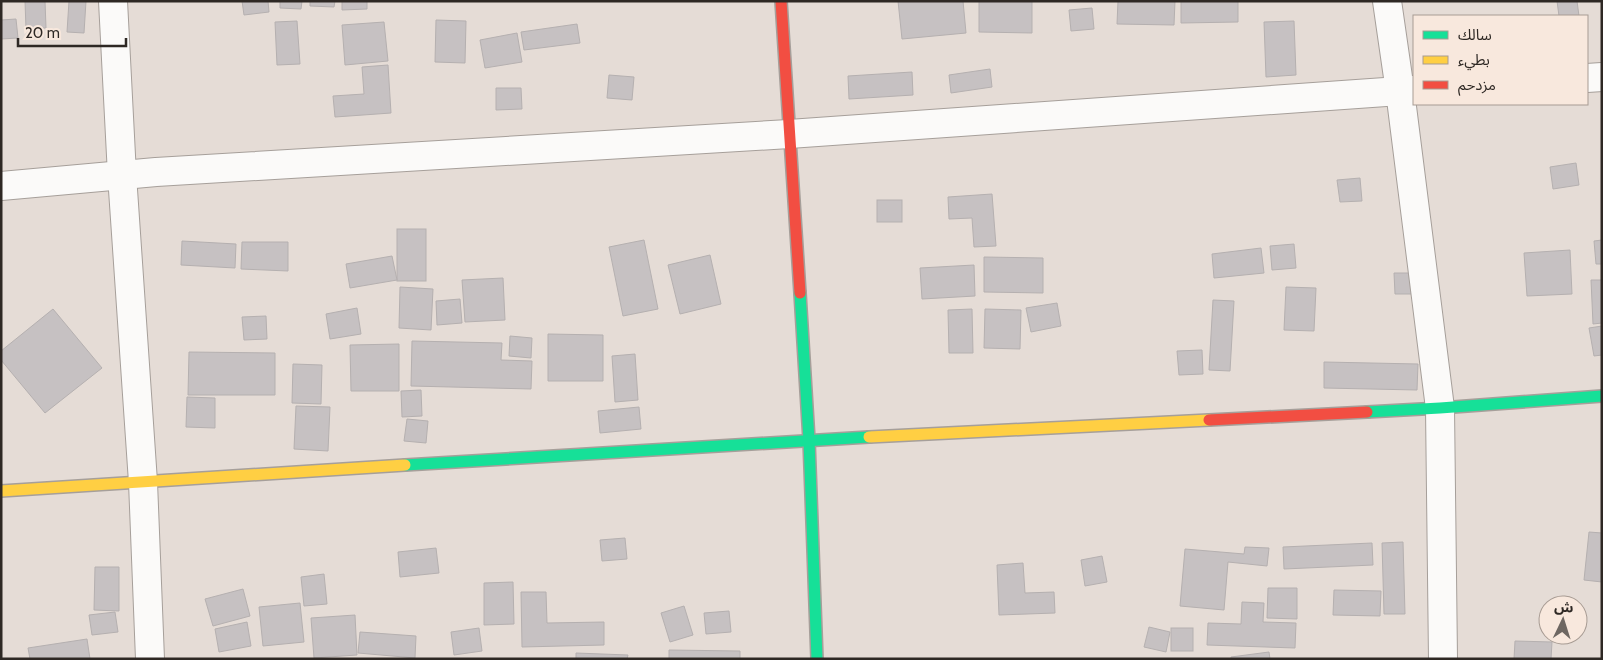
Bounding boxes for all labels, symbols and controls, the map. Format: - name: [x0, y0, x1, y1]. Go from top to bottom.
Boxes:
- scale bar: [18, 15, 125, 47]
- legend: [1413, 15, 1588, 105]
- text: 20 m: [25, 24, 60, 42]
- text: سالك: [1458, 26, 1492, 44]
- text: بطيء: [1458, 51, 1490, 71]
- text: مزدحم: [1458, 76, 1496, 96]
- north arrow: [1538, 595, 1588, 645]
- text: ش: [1554, 597, 1574, 617]

